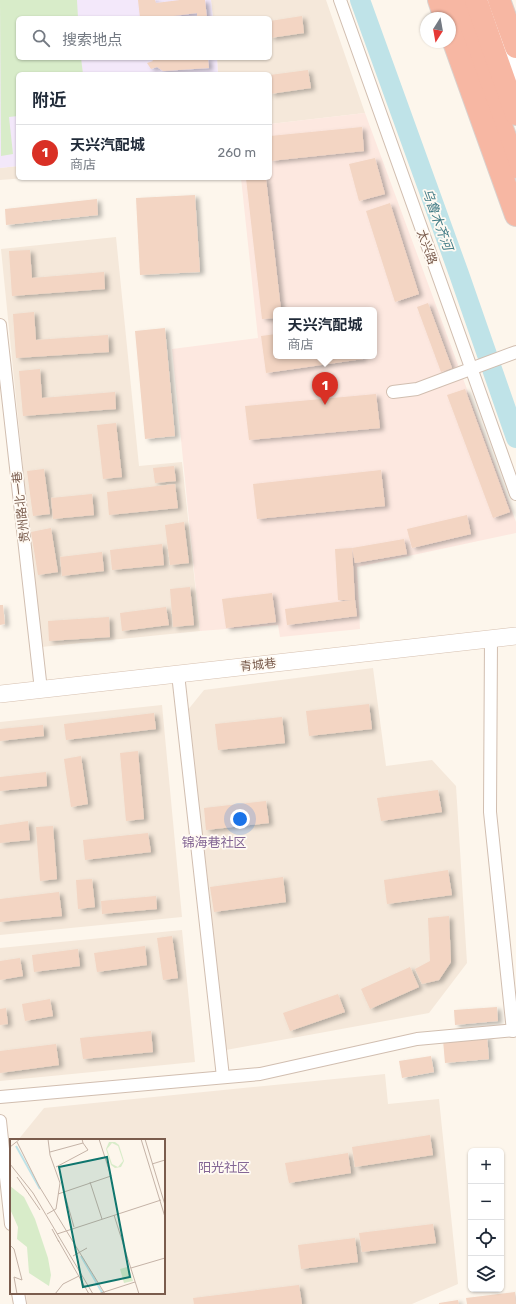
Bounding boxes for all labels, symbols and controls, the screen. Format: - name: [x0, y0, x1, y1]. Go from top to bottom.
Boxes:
- north arrow: [420, 12, 456, 48]
- search box: [16, 16, 272, 60]
- icon: search: [30, 27, 52, 49]
- text: 搜索地点: [62, 31, 122, 49]
- text: 附近: [32, 90, 66, 110]
- text: 天兴汽配城: [70, 136, 145, 154]
- text: 1: [42, 145, 48, 160]
- text: 260 m: [218, 145, 256, 160]
- text: 商店: [70, 157, 96, 172]
- water label: 乌鲁木齐河: [419, 186, 457, 255]
- street label: 太兴路: [414, 228, 440, 266]
- popup: [273, 307, 377, 359]
- text: 天兴汽配城: [287, 316, 363, 334]
- text: 商店: [287, 337, 314, 352]
- pin: 1: [312, 372, 338, 405]
- street label: 贵州路北一巷: [10, 470, 32, 544]
- street label: 青城巷: [239, 656, 277, 674]
- your location: [230, 809, 250, 829]
- district label: 锦海巷社区: [181, 835, 247, 850]
- inset map: [10, 1139, 165, 1294]
- map controls: [468, 1148, 504, 1292]
- button: +: [468, 1148, 504, 1184]
- district label: 阳光社区: [198, 1160, 250, 1175]
- button: −: [468, 1184, 504, 1220]
- button: locate: [468, 1220, 504, 1256]
- button: layers: [468, 1256, 504, 1292]

